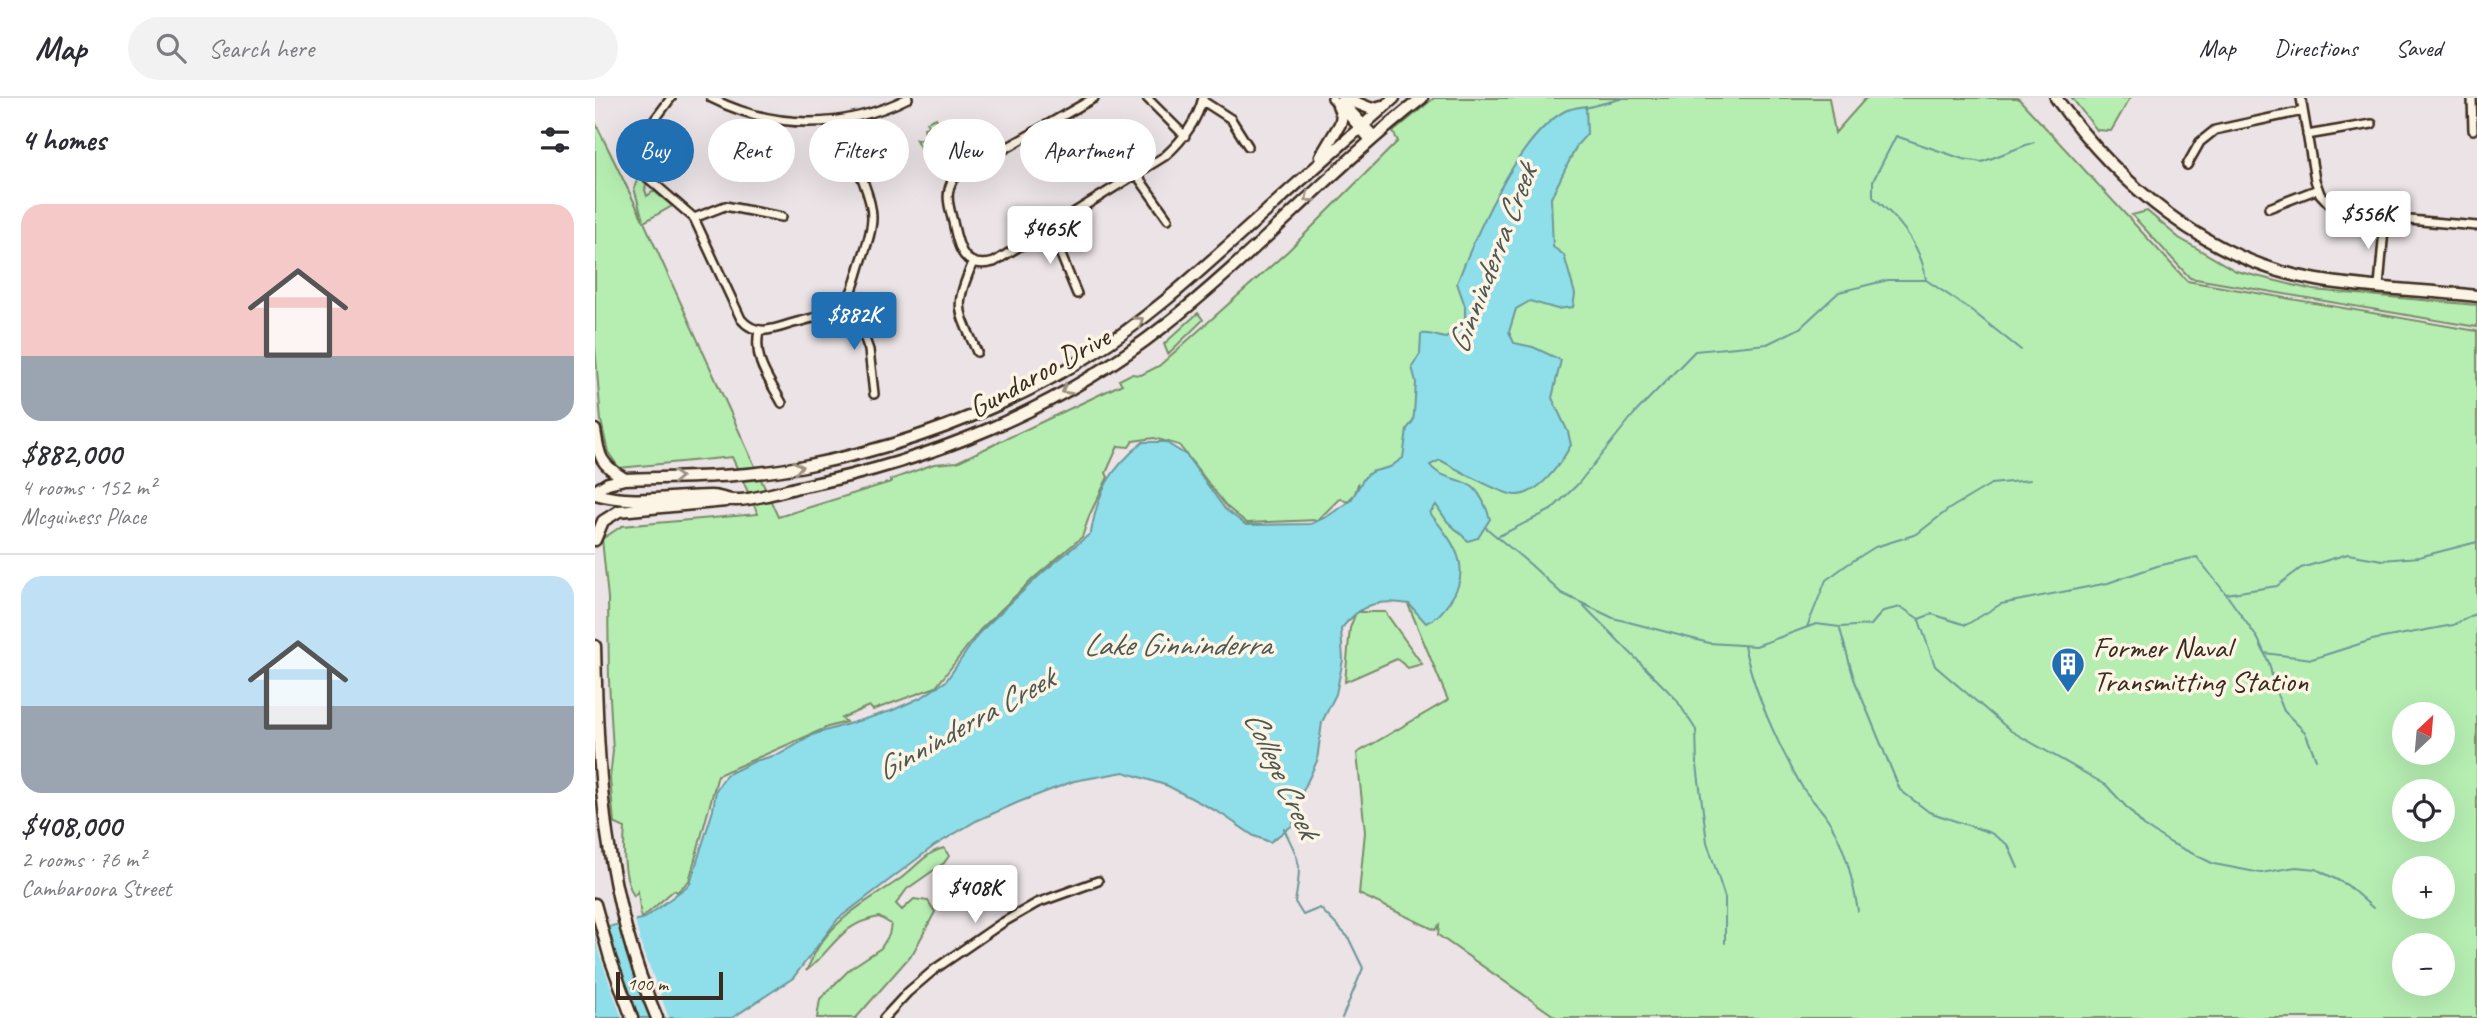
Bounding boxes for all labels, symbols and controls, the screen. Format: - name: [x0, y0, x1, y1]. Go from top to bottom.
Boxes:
- search box: [128, 17, 618, 80]
- text: Map: [35, 27, 86, 69]
- icon: search: [152, 29, 190, 67]
- text: Search here: [208, 32, 314, 65]
- text: Map: [2199, 33, 2236, 63]
- text: Directions: [2274, 33, 2357, 63]
- text: Saved: [2395, 33, 2442, 63]
- chip: Buy: [616, 119, 694, 182]
- chip: Rent: [708, 119, 795, 182]
- chip: Filters: [809, 119, 909, 182]
- chip: New: [923, 119, 1006, 182]
- chip: Apartment: [1020, 119, 1156, 182]
- text: 4 homes: [21, 121, 106, 159]
- icon: filters: [536, 121, 574, 159]
- water label: Ginninderra Creek: [1437, 154, 1549, 359]
- one-way arrow: [1304, 189, 1317, 202]
- pin: $556K: [2319, 192, 2417, 251]
- text: $556K: [2342, 199, 2394, 228]
- pin: $465K: [1001, 206, 1099, 266]
- text: $465K: [1023, 214, 1077, 243]
- icon: home: [235, 250, 361, 376]
- pin: $882K: [805, 292, 903, 352]
- text: $882K: [827, 300, 881, 329]
- street label: Gundaroo Drive: [962, 316, 1118, 426]
- one-way arrow: [1131, 317, 1144, 329]
- one-way arrow: [1060, 382, 1073, 395]
- text: $882,000: [21, 435, 121, 473]
- one-way arrow: [792, 460, 804, 475]
- one-way arrow: [672, 470, 683, 485]
- text: 4 rooms · 152 m²: [21, 473, 156, 502]
- text: Mcguiness Place: [21, 502, 146, 531]
- icon: home: [235, 622, 361, 748]
- water label: Lake Ginninderra: [1083, 624, 1275, 665]
- place label: Former Naval Transmitting Station: [2093, 628, 2309, 700]
- building icon: Former Naval Transmitting Station: [2049, 645, 2087, 694]
- water label: Ginninderra Creek: [869, 656, 1066, 790]
- north arrow: [2392, 702, 2455, 765]
- map controls: [2392, 702, 2455, 996]
- water label: College Creek: [1235, 704, 1332, 849]
- button: locate: [2392, 779, 2455, 842]
- text: $408,000: [21, 807, 121, 845]
- text: 2 rooms · 76 m²: [21, 845, 145, 874]
- button: +: [2392, 856, 2455, 919]
- pin: $408K: [926, 866, 1024, 925]
- text: $408K: [948, 873, 1002, 902]
- text: Cambaroora Street: [21, 874, 171, 903]
- button: −: [2392, 933, 2455, 996]
- scale bar: [616, 969, 723, 1001]
- text: 100 m: [627, 972, 668, 996]

